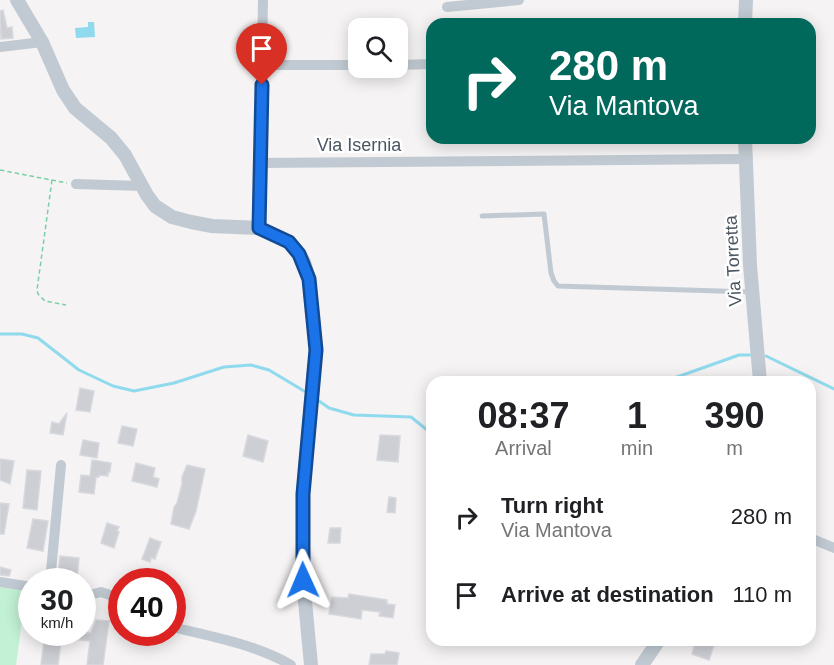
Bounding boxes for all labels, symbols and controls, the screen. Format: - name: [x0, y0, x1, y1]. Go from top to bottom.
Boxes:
- map controls: [348, 18, 408, 78]
- button: search: [348, 18, 408, 78]
- pin: [236, 23, 287, 85]
- icon: arrive: [245, 32, 278, 65]
- icon: right: [450, 42, 528, 120]
- text: 280 m: [549, 42, 668, 89]
- text: Via Mantova: [549, 91, 699, 121]
- street label: Via Isernia: [317, 135, 402, 155]
- street label: Via Torretta: [721, 214, 745, 307]
- text: 08:37: [477, 395, 569, 436]
- text: 1: [627, 395, 647, 436]
- text: 390: [704, 395, 765, 436]
- text: Arrival: [495, 437, 552, 459]
- text: min: [621, 437, 653, 459]
- text: m: [726, 437, 743, 459]
- text: Turn right: [501, 493, 603, 518]
- icon: right: [450, 501, 483, 534]
- text: 280 m: [731, 504, 792, 529]
- text: Via Mantova: [501, 519, 612, 541]
- position arrow: [271, 548, 335, 612]
- speed limit sign: 40: [108, 568, 186, 646]
- icon: arrive: [450, 579, 483, 612]
- text: Arrive at destination: [501, 582, 714, 607]
- text: 110 m: [732, 582, 792, 607]
- text: 30: [40, 583, 74, 616]
- text: km/h: [41, 614, 73, 631]

